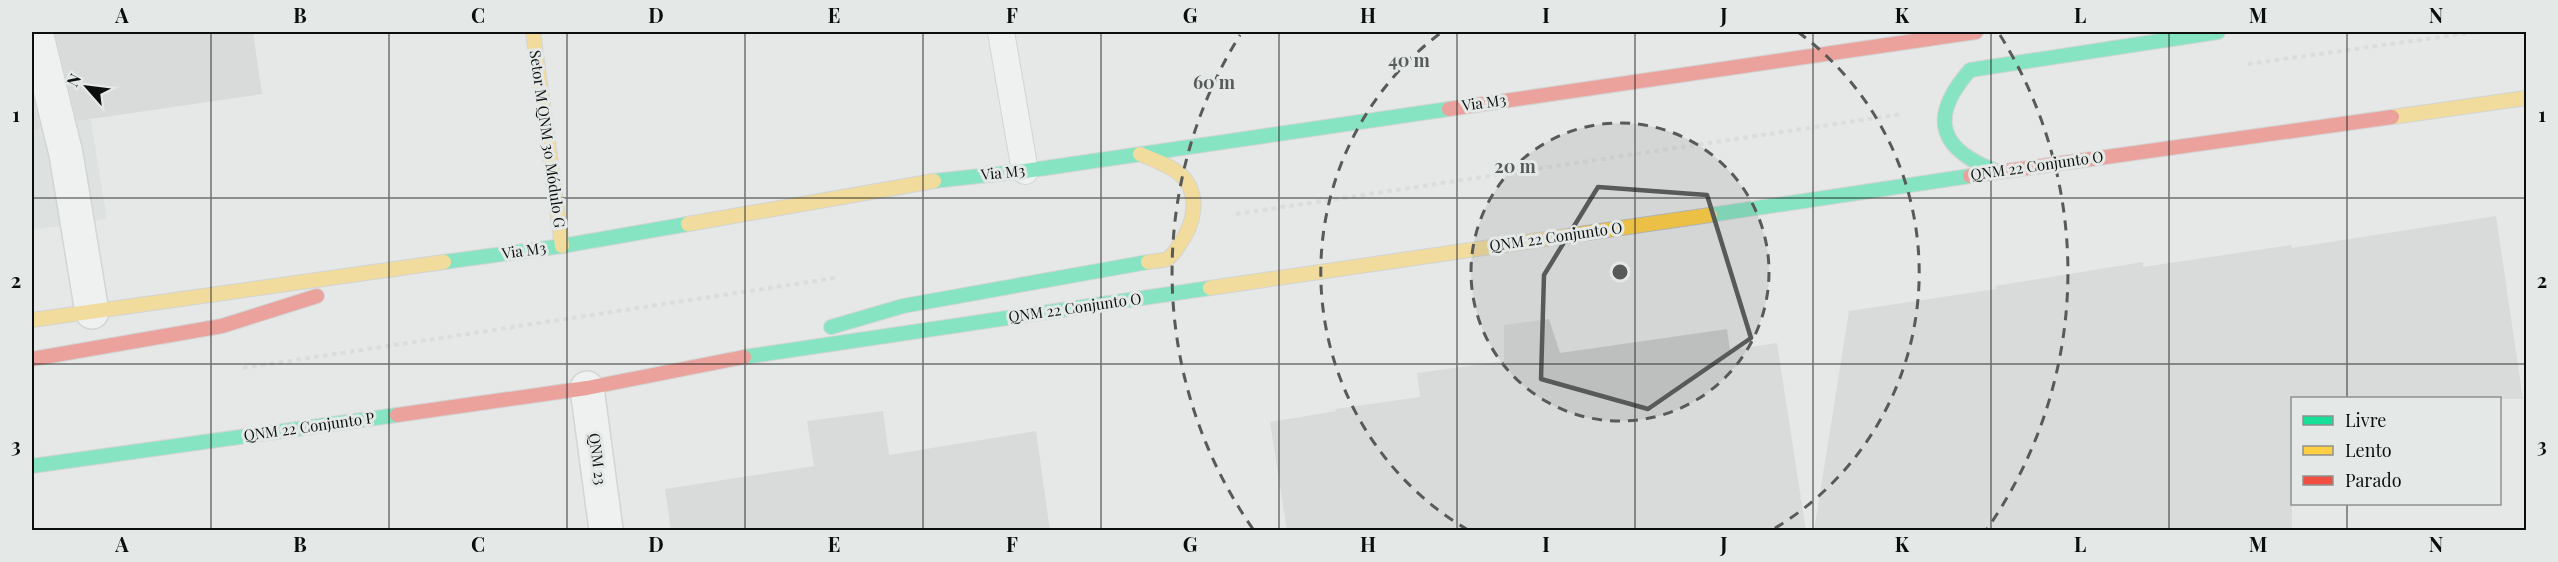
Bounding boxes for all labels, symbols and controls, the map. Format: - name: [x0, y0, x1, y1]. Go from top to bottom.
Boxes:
- text: A: [114, 1, 129, 28]
- text: B: [293, 1, 307, 28]
- text: C: [471, 1, 485, 28]
- text: D: [648, 1, 664, 28]
- text: E: [828, 1, 840, 28]
- text: F: [1006, 1, 1018, 28]
- text: G: [1183, 1, 1198, 28]
- text: H: [1360, 1, 1376, 28]
- text: I: [1542, 1, 1550, 28]
- text: J: [1719, 1, 1728, 28]
- text: K: [1895, 1, 1910, 28]
- text: L: [2074, 1, 2086, 28]
- text: M: [2249, 1, 2267, 28]
- text: N: [2429, 1, 2443, 28]
- text: 40 m: [1388, 48, 1431, 72]
- street label: Setor M QNM 30 Módulo G: [526, 49, 570, 229]
- north arrow: [57, 57, 117, 117]
- text: N: [61, 69, 86, 90]
- text: 60 m: [1193, 70, 1236, 94]
- street label: Via M3: [1460, 89, 1507, 115]
- text: 1: [12, 100, 20, 127]
- text: 1: [2538, 100, 2546, 127]
- street label: QNM 22 Conjunto O: [1969, 146, 2105, 184]
- text: 20 m: [1494, 154, 1536, 178]
- street label: Via M3: [979, 160, 1026, 184]
- street label: QNM 22 Conjunto O: [1488, 217, 1624, 255]
- street label: Via M3: [500, 237, 547, 263]
- centre of rings: [1610, 262, 1630, 282]
- text: 2: [11, 266, 21, 293]
- text: 2: [2537, 266, 2547, 293]
- street label: QNM 22 Conjunto O: [1007, 288, 1143, 326]
- legend: [2291, 397, 2501, 505]
- street label: QNM 22 Conjunto P: [242, 407, 376, 445]
- text: Livre: [2345, 408, 2386, 432]
- text: 3: [11, 431, 21, 458]
- text: 3: [2537, 431, 2547, 458]
- street label: QNM 23: [585, 432, 611, 486]
- text: Lento: [2345, 438, 2392, 462]
- text: Parado: [2345, 468, 2402, 492]
- text: A: [114, 530, 129, 557]
- text: B: [293, 530, 307, 557]
- text: C: [471, 530, 485, 557]
- text: D: [648, 530, 664, 557]
- text: E: [828, 530, 840, 557]
- text: F: [1006, 530, 1018, 557]
- text: G: [1183, 530, 1198, 557]
- text: H: [1360, 530, 1376, 557]
- text: I: [1542, 530, 1550, 557]
- text: J: [1719, 530, 1728, 557]
- text: K: [1895, 530, 1910, 557]
- text: L: [2074, 530, 2086, 557]
- text: M: [2249, 530, 2267, 557]
- text: N: [2429, 530, 2443, 557]

